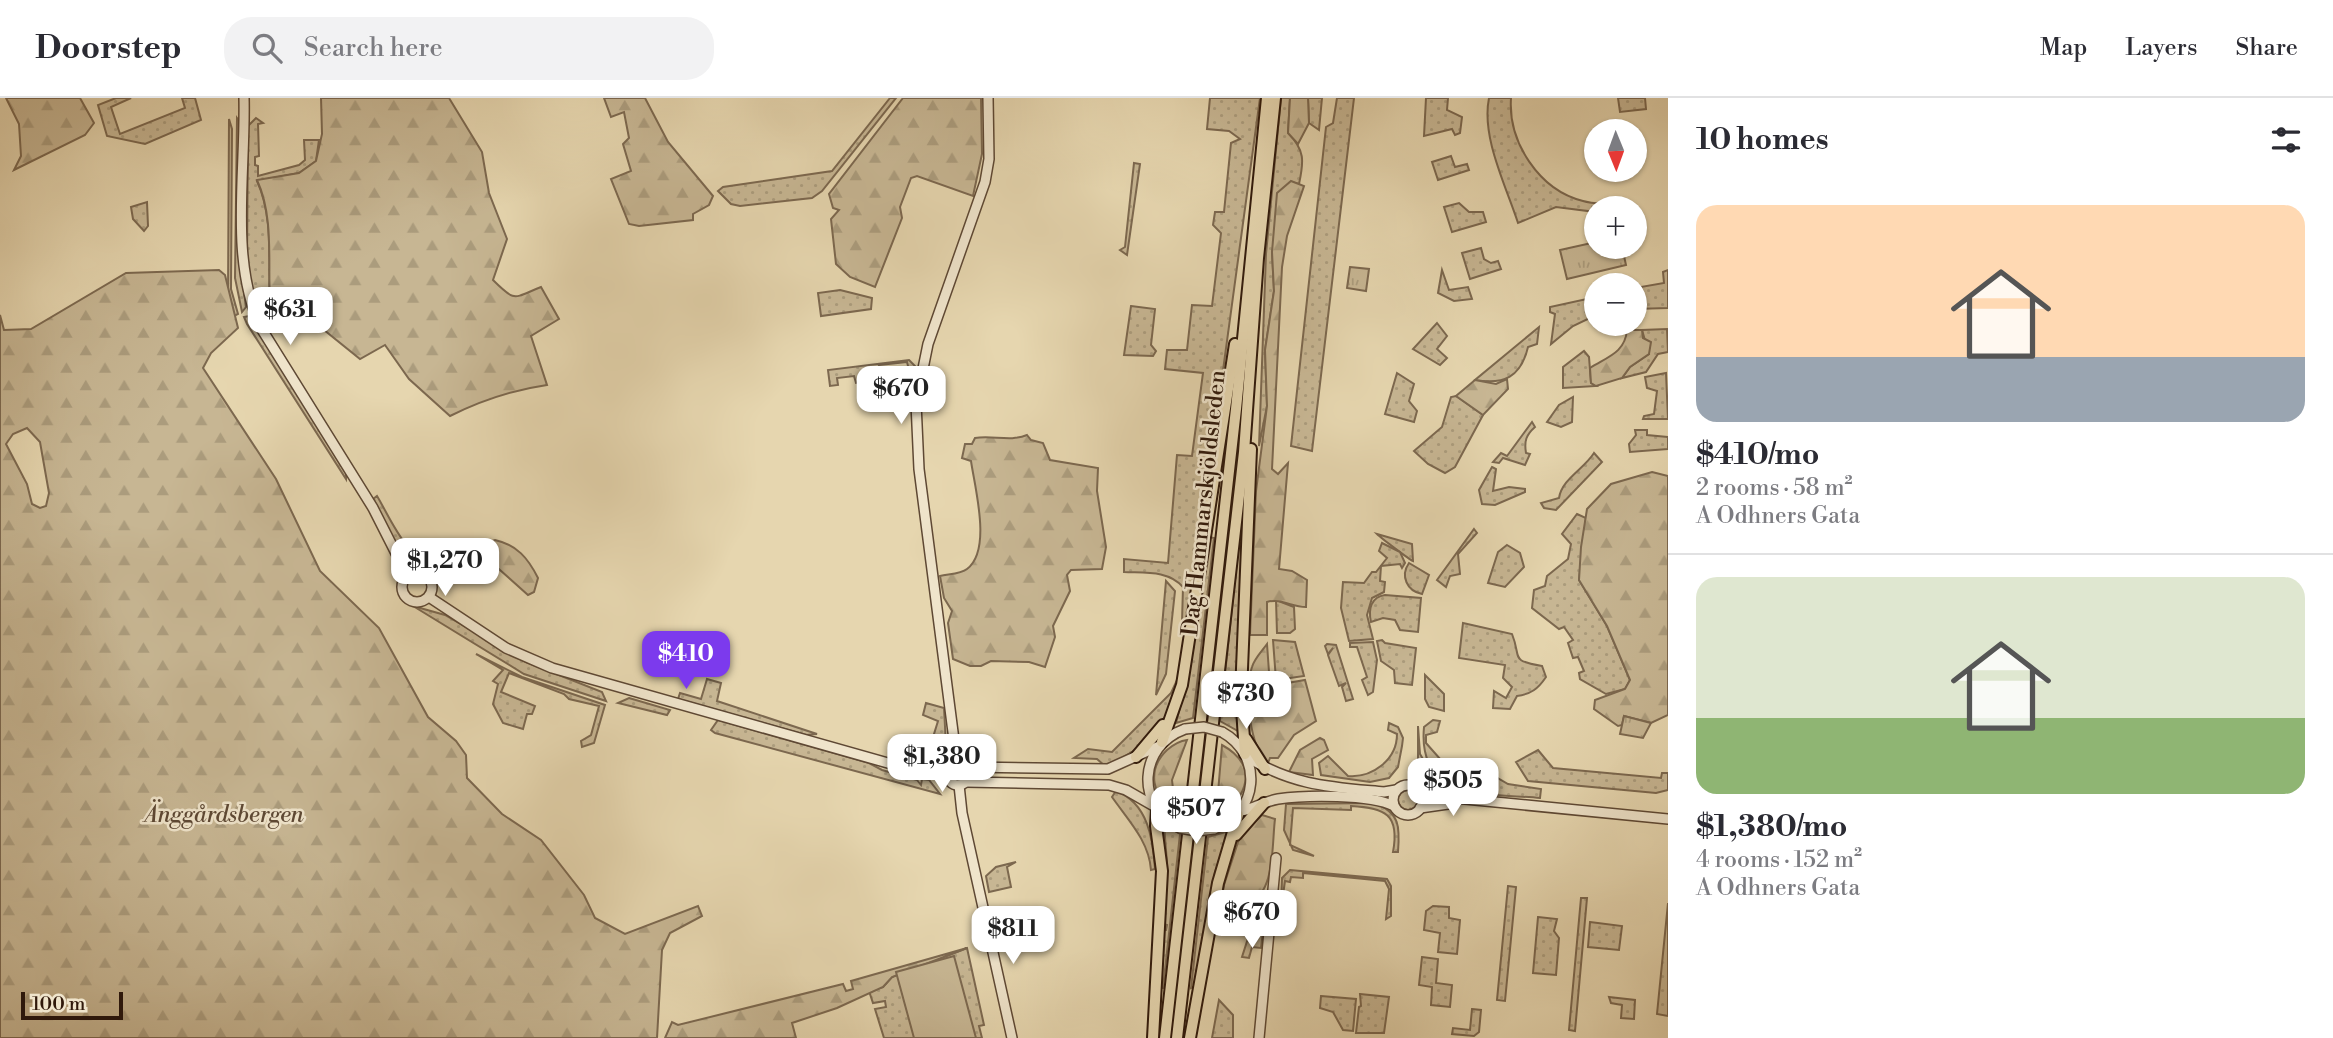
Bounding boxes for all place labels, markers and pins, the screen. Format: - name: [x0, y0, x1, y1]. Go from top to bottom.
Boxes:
- pin: $631: [249, 288, 331, 347]
- pin: $670: [860, 366, 942, 426]
- pin: $1,270: [388, 538, 502, 598]
- pin: $410: [645, 632, 727, 691]
- pin: $730: [1205, 672, 1287, 731]
- pin: $1,380: [885, 734, 999, 794]
- pin: $505: [1412, 758, 1494, 818]
- pin: $507: [1155, 786, 1237, 846]
- pin: $670: [1211, 890, 1293, 950]
- pin: $811: [972, 906, 1054, 966]

